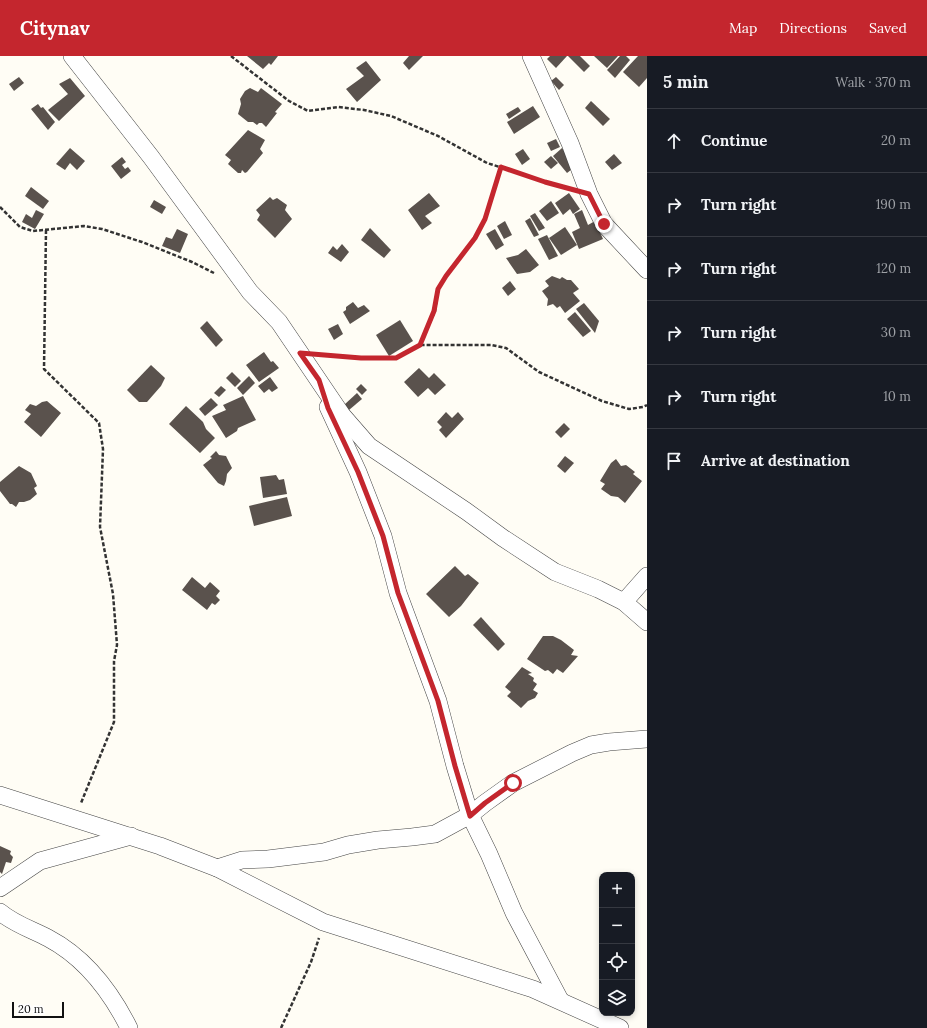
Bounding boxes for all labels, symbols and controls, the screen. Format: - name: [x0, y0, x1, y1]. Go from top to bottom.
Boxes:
- text: Citynav: [20, 16, 90, 40]
- text: Map: [729, 19, 757, 37]
- text: Directions: [779, 19, 847, 37]
- text: Saved: [869, 19, 907, 37]
- text: 5 min: [663, 71, 709, 93]
- text: Walk · 370 m: [835, 74, 911, 91]
- icon: ahead: [663, 130, 685, 152]
- text: Continue: [701, 131, 767, 150]
- text: 20 m: [881, 132, 911, 149]
- icon: right: [663, 194, 685, 216]
- text: Turn right: [701, 195, 777, 214]
- text: 190 m: [876, 196, 911, 213]
- route end: [595, 215, 613, 233]
- icon: right: [663, 258, 685, 280]
- text: Turn right: [701, 259, 777, 278]
- text: 120 m: [876, 260, 911, 277]
- icon: right: [663, 322, 685, 344]
- text: Turn right: [701, 323, 777, 342]
- text: 30 m: [881, 324, 911, 341]
- icon: right: [663, 386, 685, 408]
- text: Turn right: [701, 387, 777, 406]
- text: 10 m: [883, 388, 911, 405]
- icon: arrive: [663, 450, 685, 472]
- text: Arrive at destination: [701, 451, 850, 470]
- route start: [504, 774, 522, 792]
- map controls: [599, 872, 635, 1016]
- button: +: [599, 872, 635, 908]
- button: −: [599, 908, 635, 944]
- button: locate: [599, 944, 635, 980]
- button: layers: [599, 980, 635, 1016]
- scale bar: [12, 1000, 64, 1019]
- text: 20 m: [18, 1002, 43, 1016]

